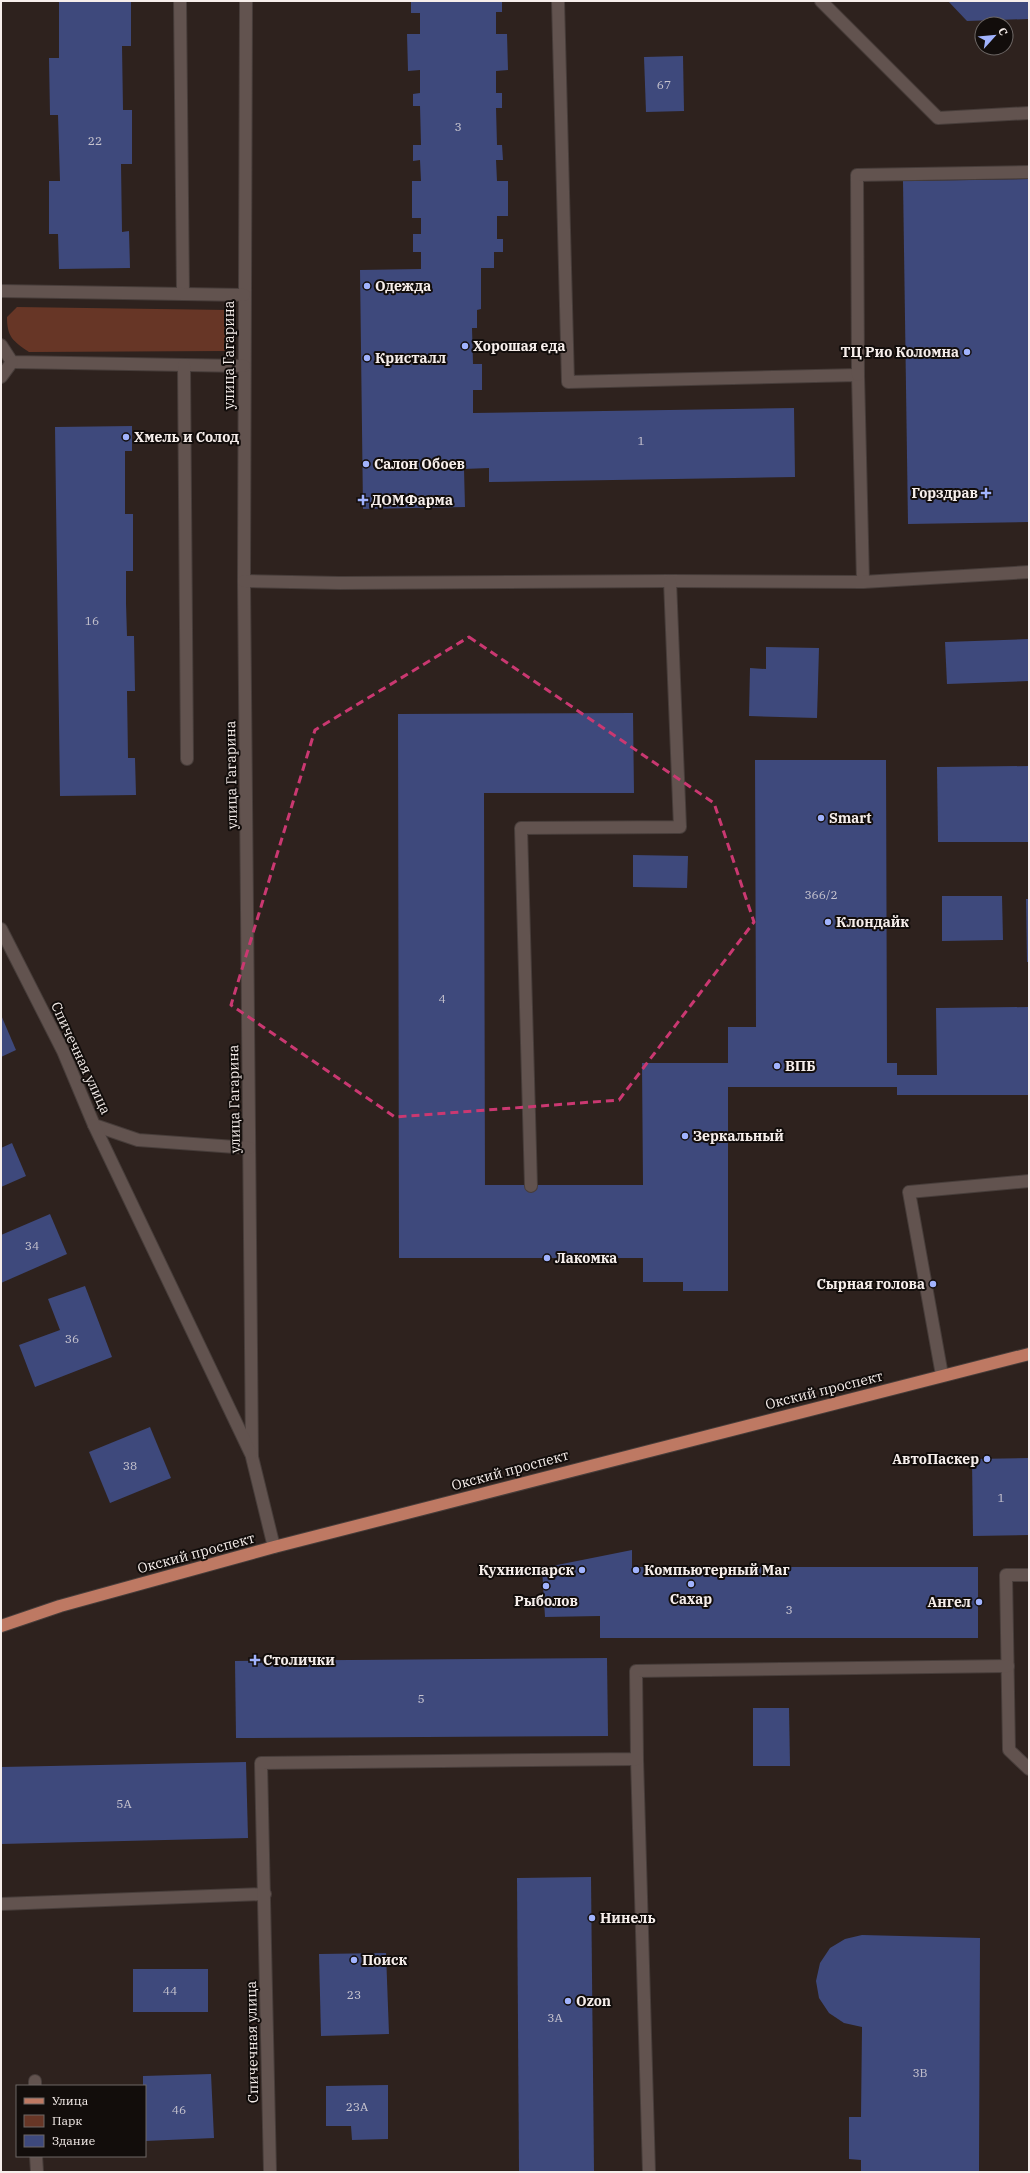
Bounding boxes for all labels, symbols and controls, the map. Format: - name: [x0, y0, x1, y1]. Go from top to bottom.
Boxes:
- north arrow: [974, 16, 1014, 56]
- text: С: [995, 25, 1011, 38]
- house number: 67: [657, 77, 671, 92]
- house number: 3: [454, 119, 462, 134]
- house number: 22: [88, 133, 102, 148]
- place label: Одежда: [375, 277, 431, 295]
- marker: Одежда: [362, 281, 372, 291]
- street label: улица Гагарина: [220, 300, 238, 409]
- place label: Хорошая еда: [473, 337, 565, 355]
- marker: Хорошая еда: [460, 341, 470, 351]
- place label: ТЦ Рио Коломна: [841, 343, 959, 361]
- marker: ТЦ Рио Коломна: [962, 347, 972, 357]
- place label: Кристалл: [375, 349, 446, 367]
- marker: Кристалл: [362, 353, 372, 363]
- place label: Хмель и Солод: [134, 428, 239, 446]
- marker: Хмель и Солод: [121, 432, 131, 442]
- house number: 1: [637, 433, 645, 448]
- place label: Салон Обоев: [374, 455, 465, 473]
- marker: Салон Обоев: [361, 459, 371, 469]
- place label: Горздрав: [911, 484, 978, 502]
- marker: Горздрав: [981, 488, 991, 498]
- place label: ДОМФарма: [371, 491, 453, 509]
- marker: ДОМФарма: [358, 495, 368, 505]
- house number: 16: [85, 613, 99, 628]
- street label: улица Гагарина: [221, 720, 241, 830]
- place label: Smart: [829, 809, 872, 827]
- marker: Smart: [816, 813, 826, 823]
- house number: 366/2: [804, 887, 838, 902]
- place label: Клондайк: [836, 913, 909, 931]
- marker: Клондайк: [823, 917, 833, 927]
- house number: 4: [438, 991, 446, 1006]
- street label: Спичечная улица: [47, 999, 115, 1117]
- street label: улица Гагарина: [224, 1044, 244, 1154]
- place label: ВПБ: [785, 1057, 815, 1075]
- marker: ВПБ: [772, 1061, 782, 1071]
- place label: Зеркальный: [693, 1127, 784, 1145]
- marker: Зеркальный: [680, 1131, 690, 1141]
- house number: 34: [25, 1238, 39, 1253]
- place label: Лакомка: [555, 1249, 617, 1267]
- marker: Лакомка: [542, 1253, 552, 1263]
- place label: Сырная голова: [816, 1275, 925, 1293]
- marker: Сырная голова: [928, 1279, 938, 1289]
- house number: 36: [65, 1331, 79, 1346]
- street label: Окский проспект: [763, 1367, 885, 1413]
- street label: Окский проспект: [449, 1446, 571, 1494]
- place label: АвтоПаскер: [892, 1450, 979, 1468]
- marker: АвтоПаскер: [982, 1454, 992, 1464]
- house number: 38: [123, 1458, 137, 1473]
- house number: 1: [997, 1490, 1005, 1505]
- street label: Окский проспект: [135, 1529, 257, 1577]
- place label: Кухниспарск: [478, 1561, 574, 1579]
- place label: Компьютерный Маг: [644, 1561, 790, 1579]
- marker: Кухниспарск: [577, 1565, 587, 1575]
- marker: Компьютерный Маг: [631, 1565, 641, 1575]
- marker: Сахар: [686, 1579, 696, 1589]
- marker: Рыболов: [541, 1581, 551, 1591]
- place label: Сахар: [670, 1590, 712, 1608]
- place label: Рыболов: [514, 1592, 578, 1610]
- place label: Ангел: [928, 1593, 971, 1611]
- marker: Ангел: [974, 1597, 984, 1607]
- house number: 3: [785, 1602, 793, 1617]
- place label: Столички: [263, 1651, 335, 1669]
- marker: Столички: [250, 1655, 260, 1665]
- house number: 5: [417, 1691, 425, 1706]
- house number: 5А: [116, 1796, 132, 1811]
- place label: Нинель: [600, 1909, 656, 1927]
- marker: Нинель: [587, 1913, 597, 1923]
- place label: Поиск: [362, 1951, 408, 1969]
- marker: Поиск: [349, 1955, 359, 1965]
- street label: Спичечная улица: [242, 1980, 262, 2103]
- house number: 44: [163, 1983, 177, 1998]
- house number: 23: [347, 1987, 361, 2002]
- place label: Ozon: [576, 1992, 611, 2010]
- marker: Ozon: [563, 1996, 573, 2006]
- house number: 3А: [547, 2010, 563, 2025]
- house number: 3В: [912, 2065, 928, 2080]
- legend: [16, 2085, 146, 2157]
- text: Улица: [52, 2093, 89, 2108]
- house number: 23А: [346, 2099, 369, 2114]
- house number: 46: [172, 2102, 186, 2117]
- text: Парк: [52, 2113, 82, 2128]
- text: Здание: [52, 2133, 95, 2148]

